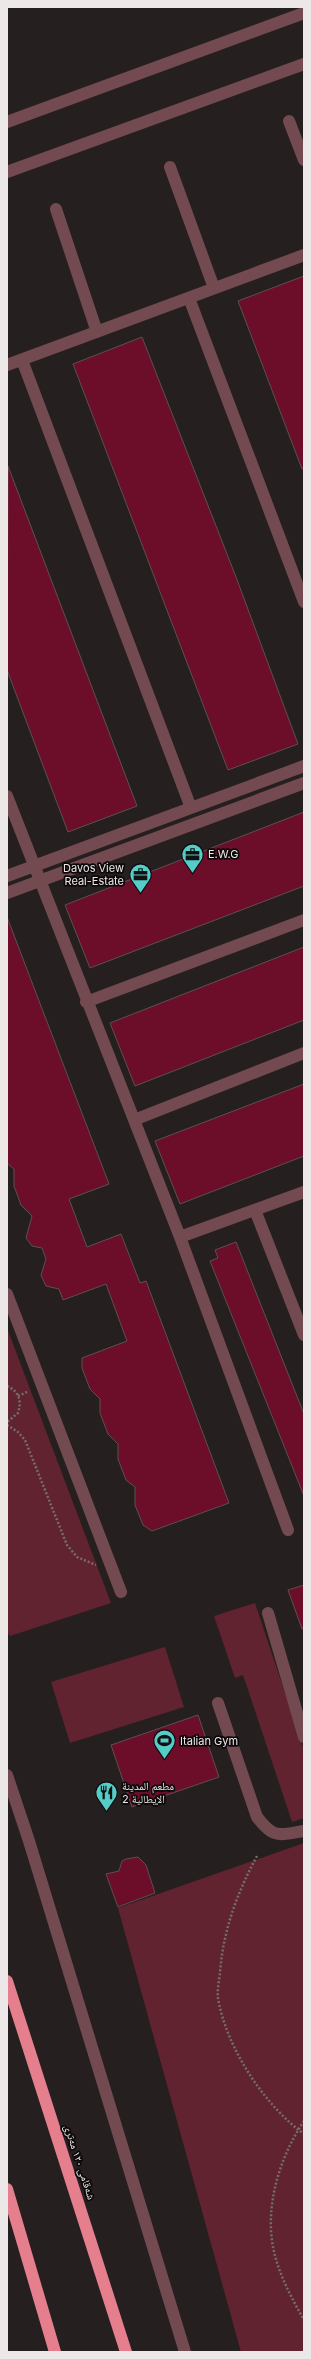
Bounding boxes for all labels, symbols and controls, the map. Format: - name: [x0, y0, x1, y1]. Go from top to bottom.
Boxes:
- office icon: E.W.G: [180, 841, 206, 874]
- place label: E.W.G: [208, 847, 238, 861]
- place label: Davos View Real-Estate: [63, 861, 124, 888]
- office icon: Davos View Real-Estate: [127, 861, 153, 894]
- sports icon: Italian Gym: [152, 1728, 178, 1761]
- place label: Italian Gym: [180, 1734, 238, 1748]
- restaurant icon: مطعم المدينة الإيطالية 2: [93, 1779, 119, 1812]
- place label: مطعم المدينة الإيطالية 2: [122, 1779, 174, 1806]
- street label: شەقامی ١٢٠ مەتری: [61, 2123, 99, 2201]

